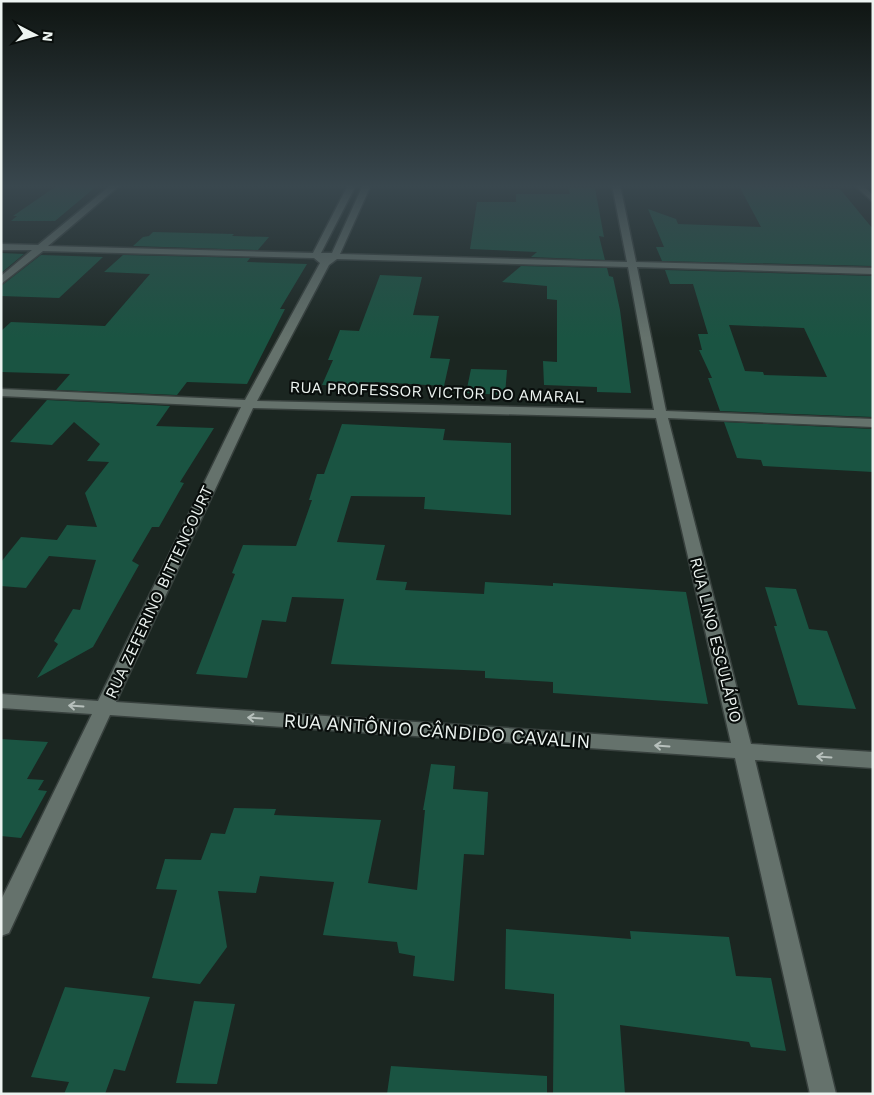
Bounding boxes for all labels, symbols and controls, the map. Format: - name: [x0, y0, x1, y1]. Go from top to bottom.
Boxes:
- north arrow: [10, 10, 60, 60]
- text: N: [39, 30, 56, 42]
- street label: RUA PROFESSOR VICTOR DO AMARAL: [289, 377, 585, 407]
- street label: RUA ZEFERINO BITTENCOURT: [101, 482, 217, 701]
- street label: RUA LINO ESCULÁPIO: [686, 555, 746, 725]
- one-way arrow: [68, 701, 84, 710]
- street label: RUA ANTÔNIO CÂNDIDO CAVALIN: [283, 709, 591, 753]
- one-way arrow: [248, 714, 264, 723]
- one-way arrow: [654, 742, 670, 751]
- one-way arrow: [816, 752, 832, 761]

